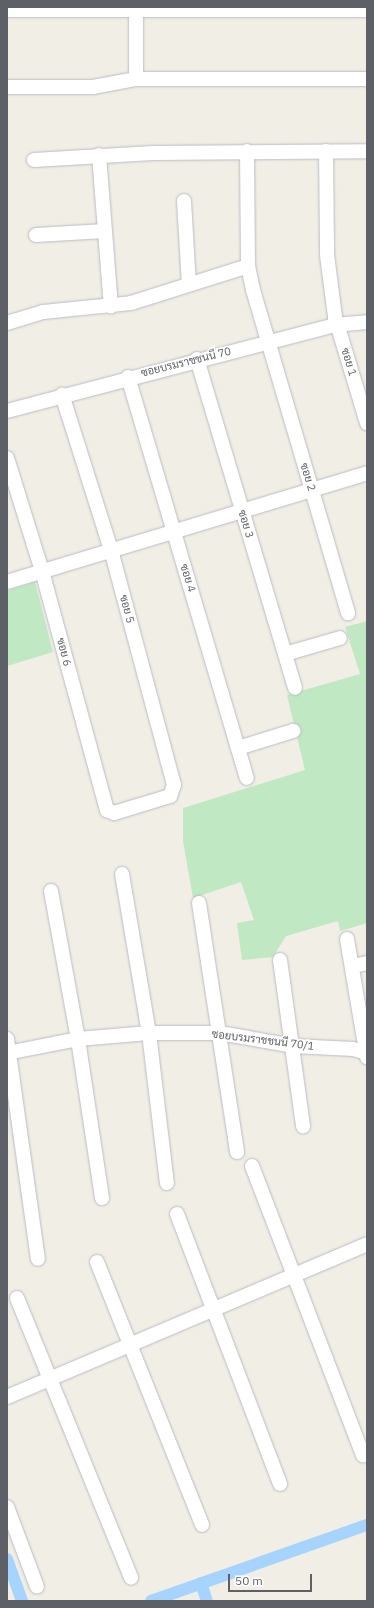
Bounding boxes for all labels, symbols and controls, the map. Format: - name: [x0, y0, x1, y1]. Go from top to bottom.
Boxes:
- street label: ซอยบรมราชชนนี 70: [140, 344, 232, 380]
- street label: ซอย 1: [338, 346, 360, 378]
- street label: ซอย 2: [297, 461, 319, 493]
- street label: ซอย 3: [235, 508, 257, 540]
- street label: ซอย 4: [177, 562, 199, 594]
- street label: ซอย 5: [117, 593, 137, 625]
- street label: ซอย 6: [54, 636, 74, 668]
- street label: ซอยบรมราชชนนี 70/1: [211, 1027, 315, 1053]
- scale bar: [230, 1566, 314, 1592]
- text: 50 m: [235, 1573, 263, 1588]

